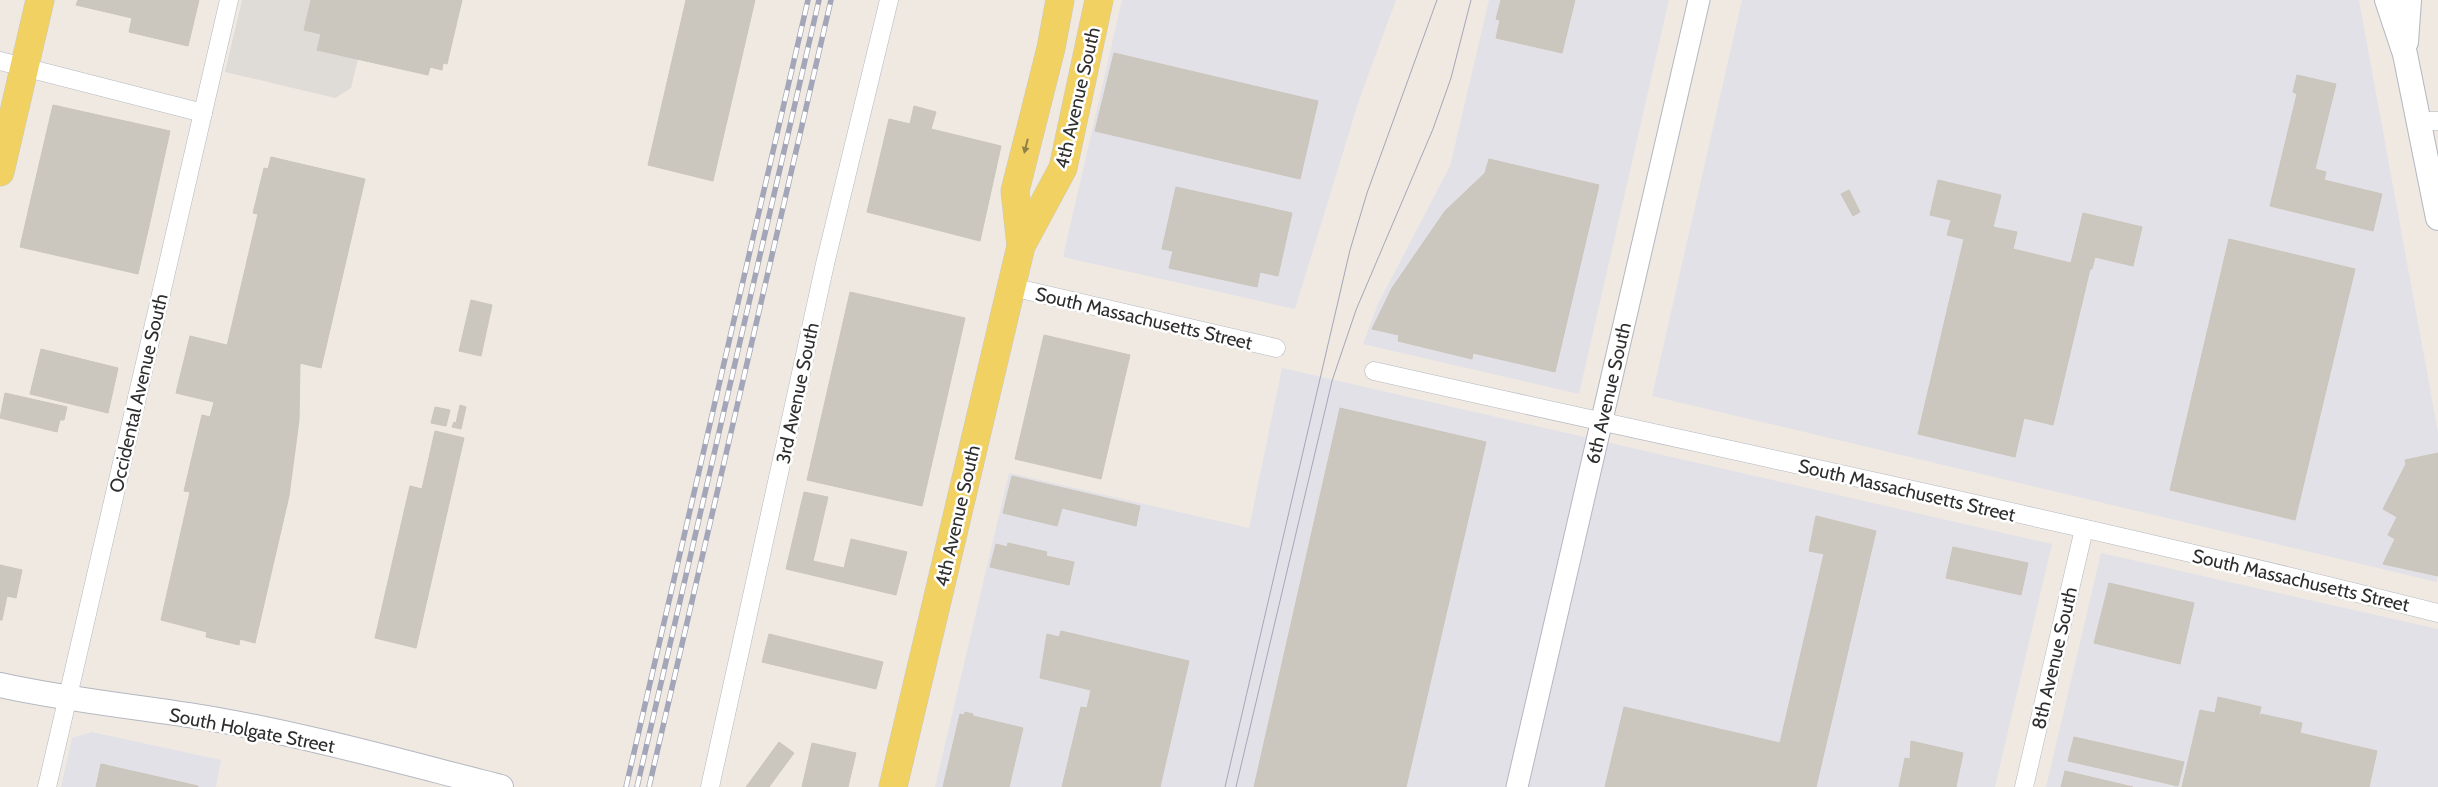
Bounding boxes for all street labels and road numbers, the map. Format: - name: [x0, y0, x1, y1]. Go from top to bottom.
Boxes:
- street label: 4th Avenue South: [1050, 25, 1105, 171]
- street label: South Massachusetts Street: [1033, 282, 1255, 355]
- street label: Occidental Avenue South: [104, 291, 173, 495]
- street label: 3rd Avenue South: [771, 320, 824, 466]
- street label: 6th Avenue South: [1581, 320, 1636, 466]
- street label: 4th Avenue South: [930, 443, 985, 589]
- street label: South Massachusetts Street: [1796, 454, 2018, 527]
- street label: South Massachusetts Street: [2190, 544, 2412, 617]
- street label: 8th Avenue South: [2027, 585, 2082, 731]
- street label: South Holgate Street: [167, 703, 337, 758]

